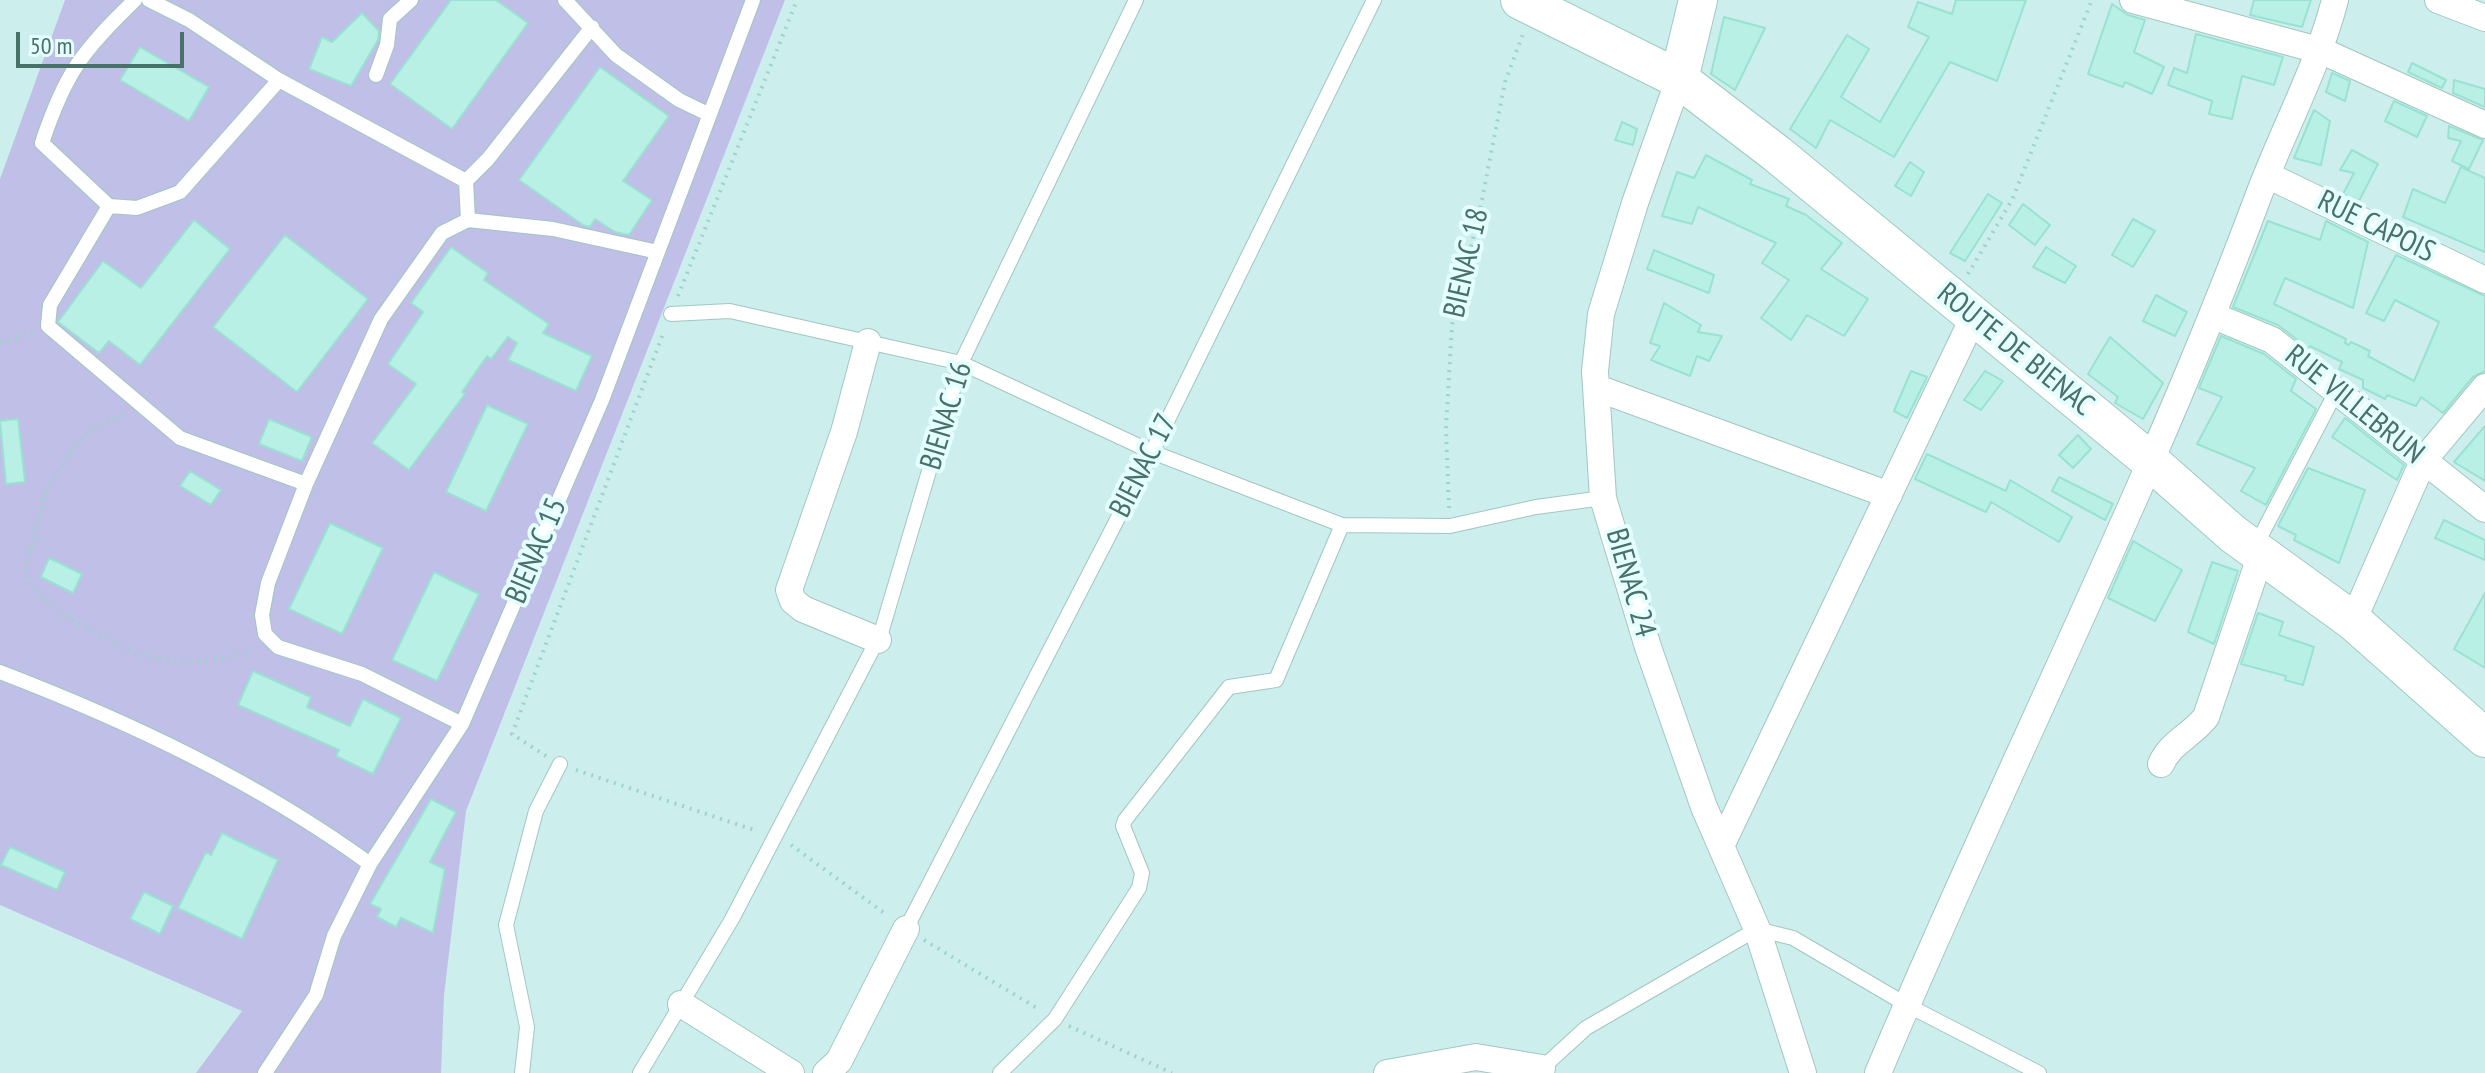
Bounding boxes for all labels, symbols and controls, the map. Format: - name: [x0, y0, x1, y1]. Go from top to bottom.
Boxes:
- scale bar: [20, 16, 188, 66]
- text: 50 m: [30, 30, 72, 61]
- street label: RUE CAPOIS: [2312, 183, 2440, 271]
- street label: BIENAC 18: [1437, 205, 1497, 321]
- street label: ROUTE DE BIENAC: [1930, 276, 2100, 424]
- street label: RUE VILLEBRUN: [2277, 338, 2431, 472]
- street label: BIENAC 16: [914, 358, 980, 474]
- street label: BIENAC 17: [1103, 408, 1185, 524]
- street label: BIENAC 15: [499, 493, 575, 609]
- street label: BIENAC 24: [1597, 525, 1663, 641]

